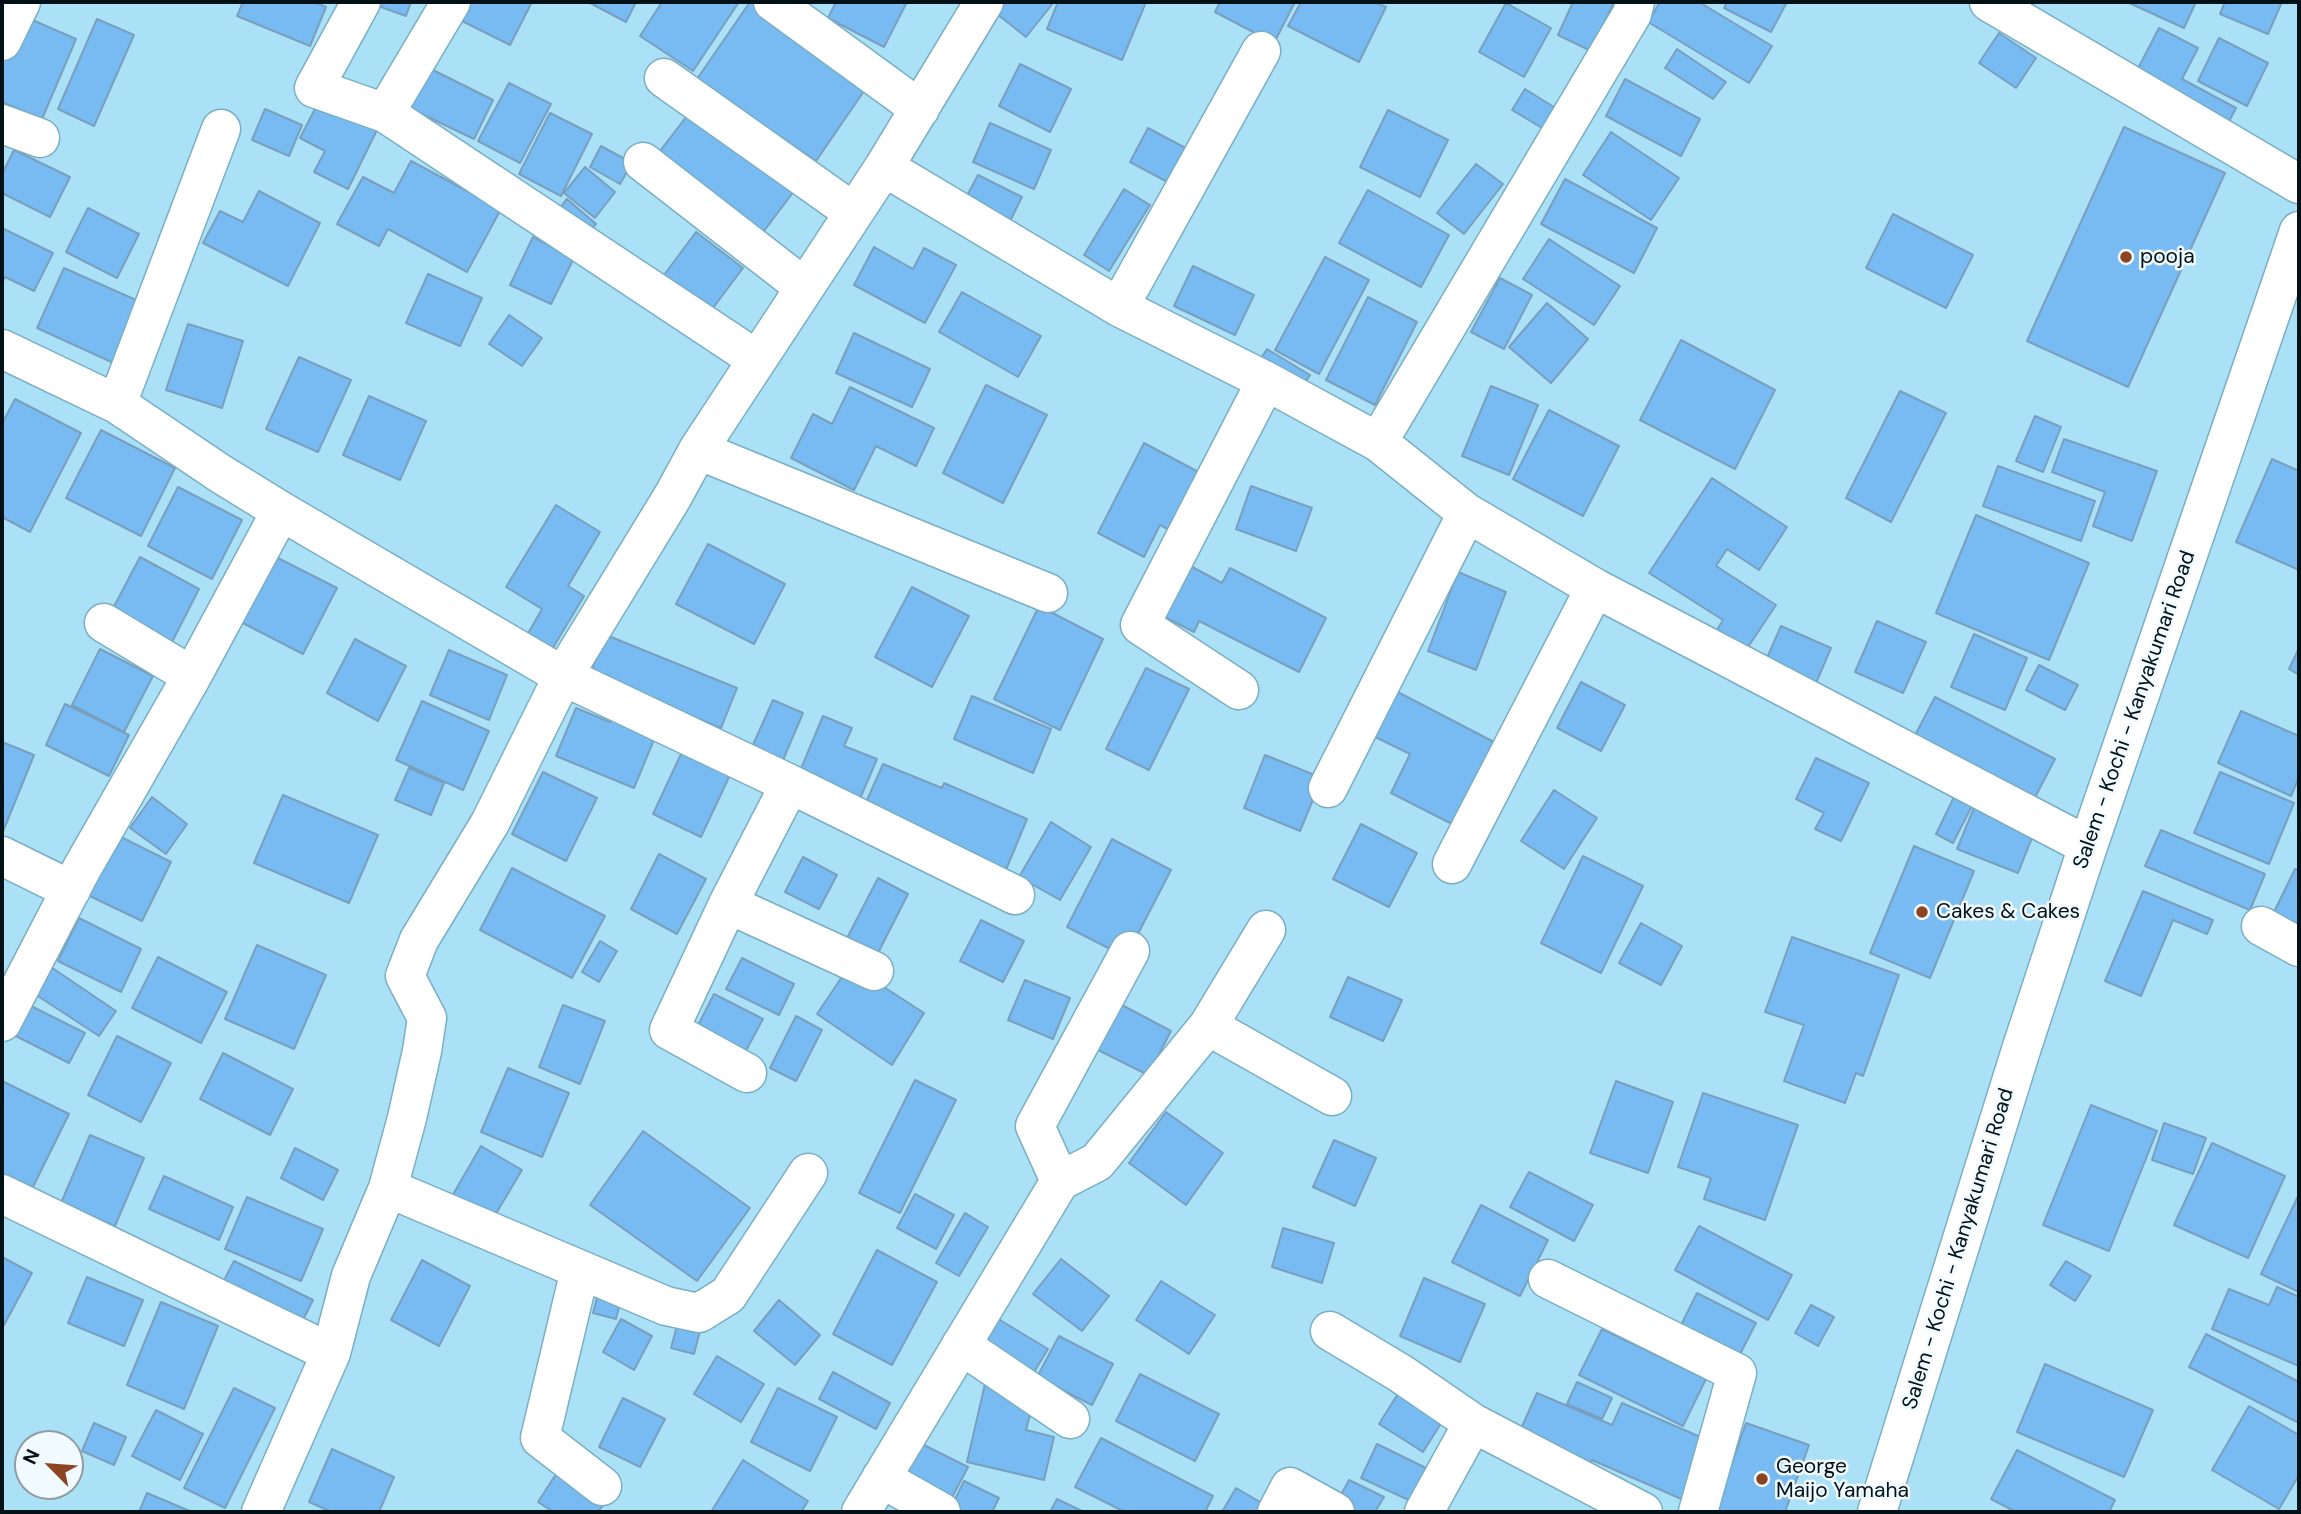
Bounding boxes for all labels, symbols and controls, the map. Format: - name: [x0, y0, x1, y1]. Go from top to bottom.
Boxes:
- place label: pooja: [2140, 244, 2195, 270]
- marker: pooja: [2118, 249, 2134, 265]
- street label: Salem - Kochi - Kanyakumari Road: [2069, 548, 2201, 872]
- place label: Cakes & Cakes: [1936, 899, 2080, 925]
- marker: Cakes & Cakes: [1914, 904, 1930, 920]
- street label: Salem - Kochi - Kanyakumari Road: [1898, 1085, 2020, 1413]
- north arrow: [14, 1430, 84, 1500]
- text: N: [17, 1445, 46, 1468]
- place label: George Maijo Yamaha: [1776, 1454, 1909, 1504]
- marker: George Maijo Yamaha: [1754, 1471, 1770, 1487]

